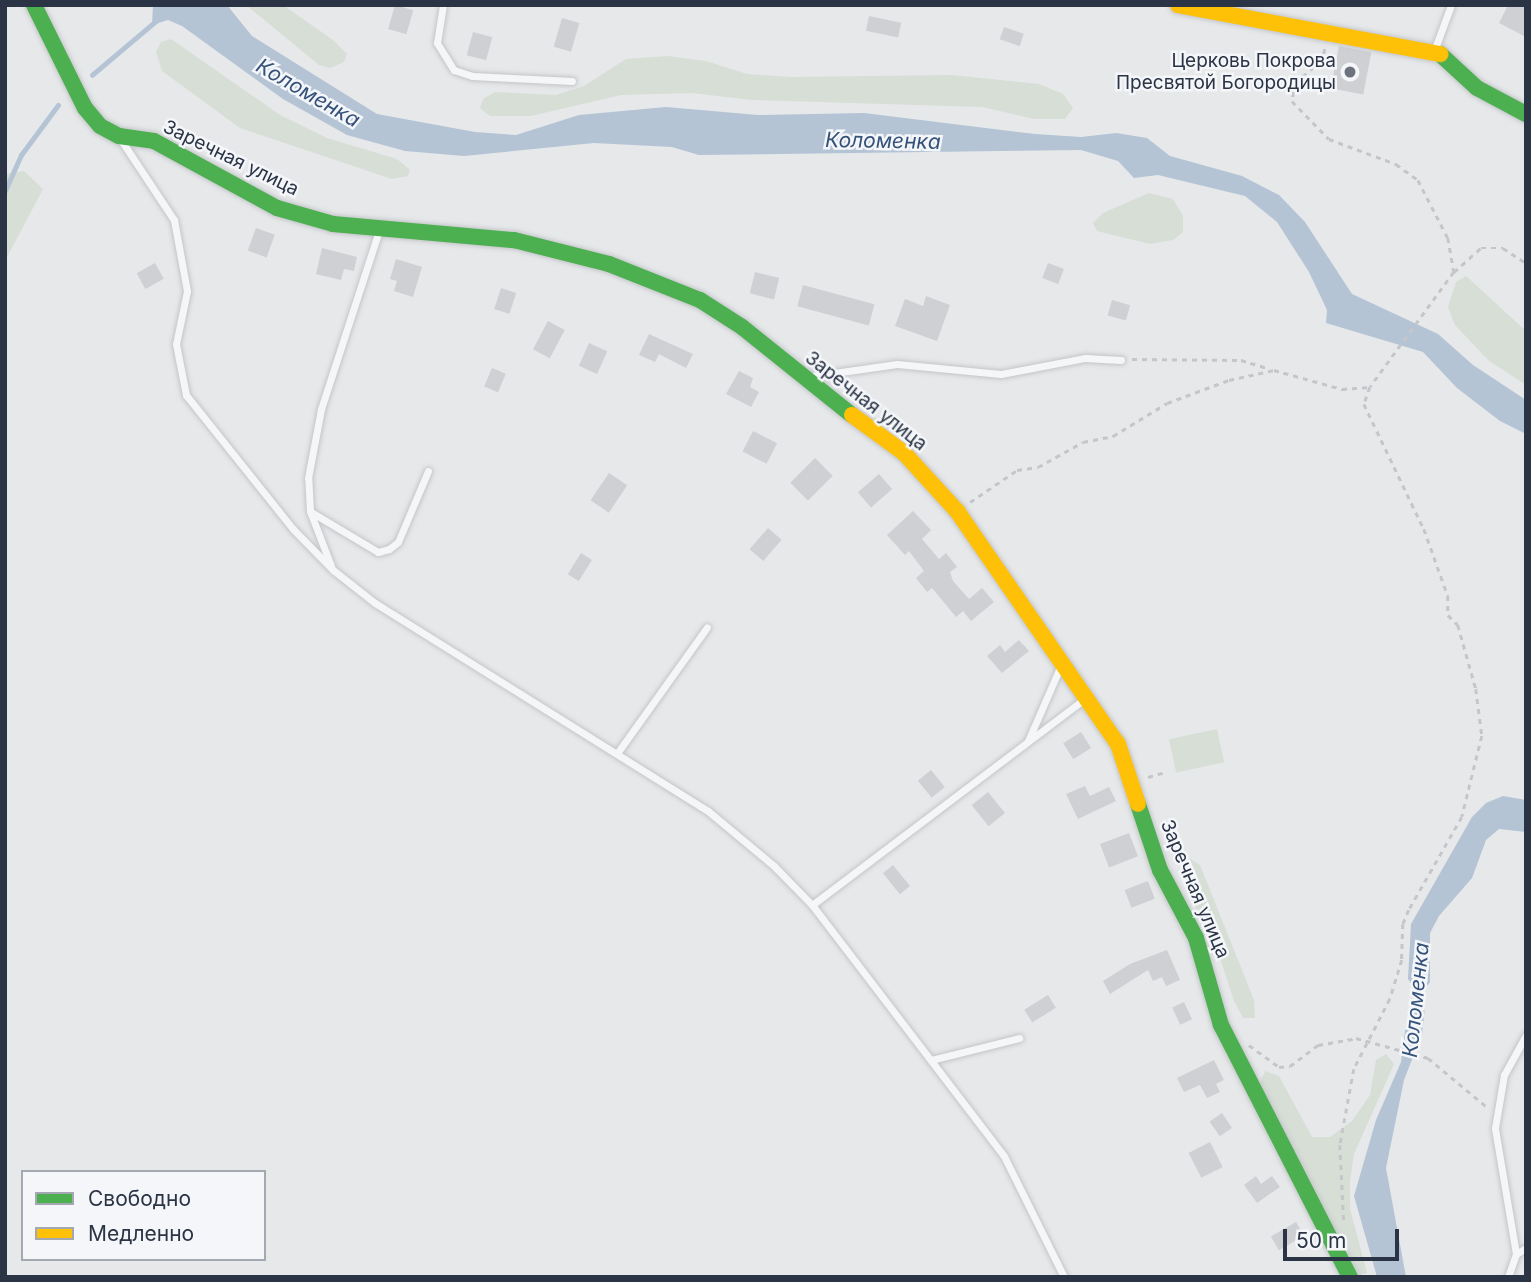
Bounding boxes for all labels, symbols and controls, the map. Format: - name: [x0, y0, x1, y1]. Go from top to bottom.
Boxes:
- place label: Церковь Покрова Пресвятой Богородицы: [1116, 50, 1336, 94]
- water label: Коломенка: [252, 53, 364, 133]
- marker: Церковь Покрова Пресвятой Богородицы: [1342, 64, 1358, 80]
- street label: Заречная улица: [159, 115, 303, 201]
- water label: Коломенка: [825, 127, 941, 155]
- street label: Заречная улица: [801, 346, 931, 456]
- street label: Заречная улица: [1156, 816, 1234, 962]
- water label: Коломенка: [1397, 941, 1435, 1059]
- legend: [21, 1170, 266, 1261]
- text: Свободно: [88, 1186, 191, 1211]
- scale bar: [1286, 1216, 1402, 1260]
- text: Медленно: [88, 1221, 194, 1246]
- text: 50 m: [1296, 1228, 1346, 1253]

